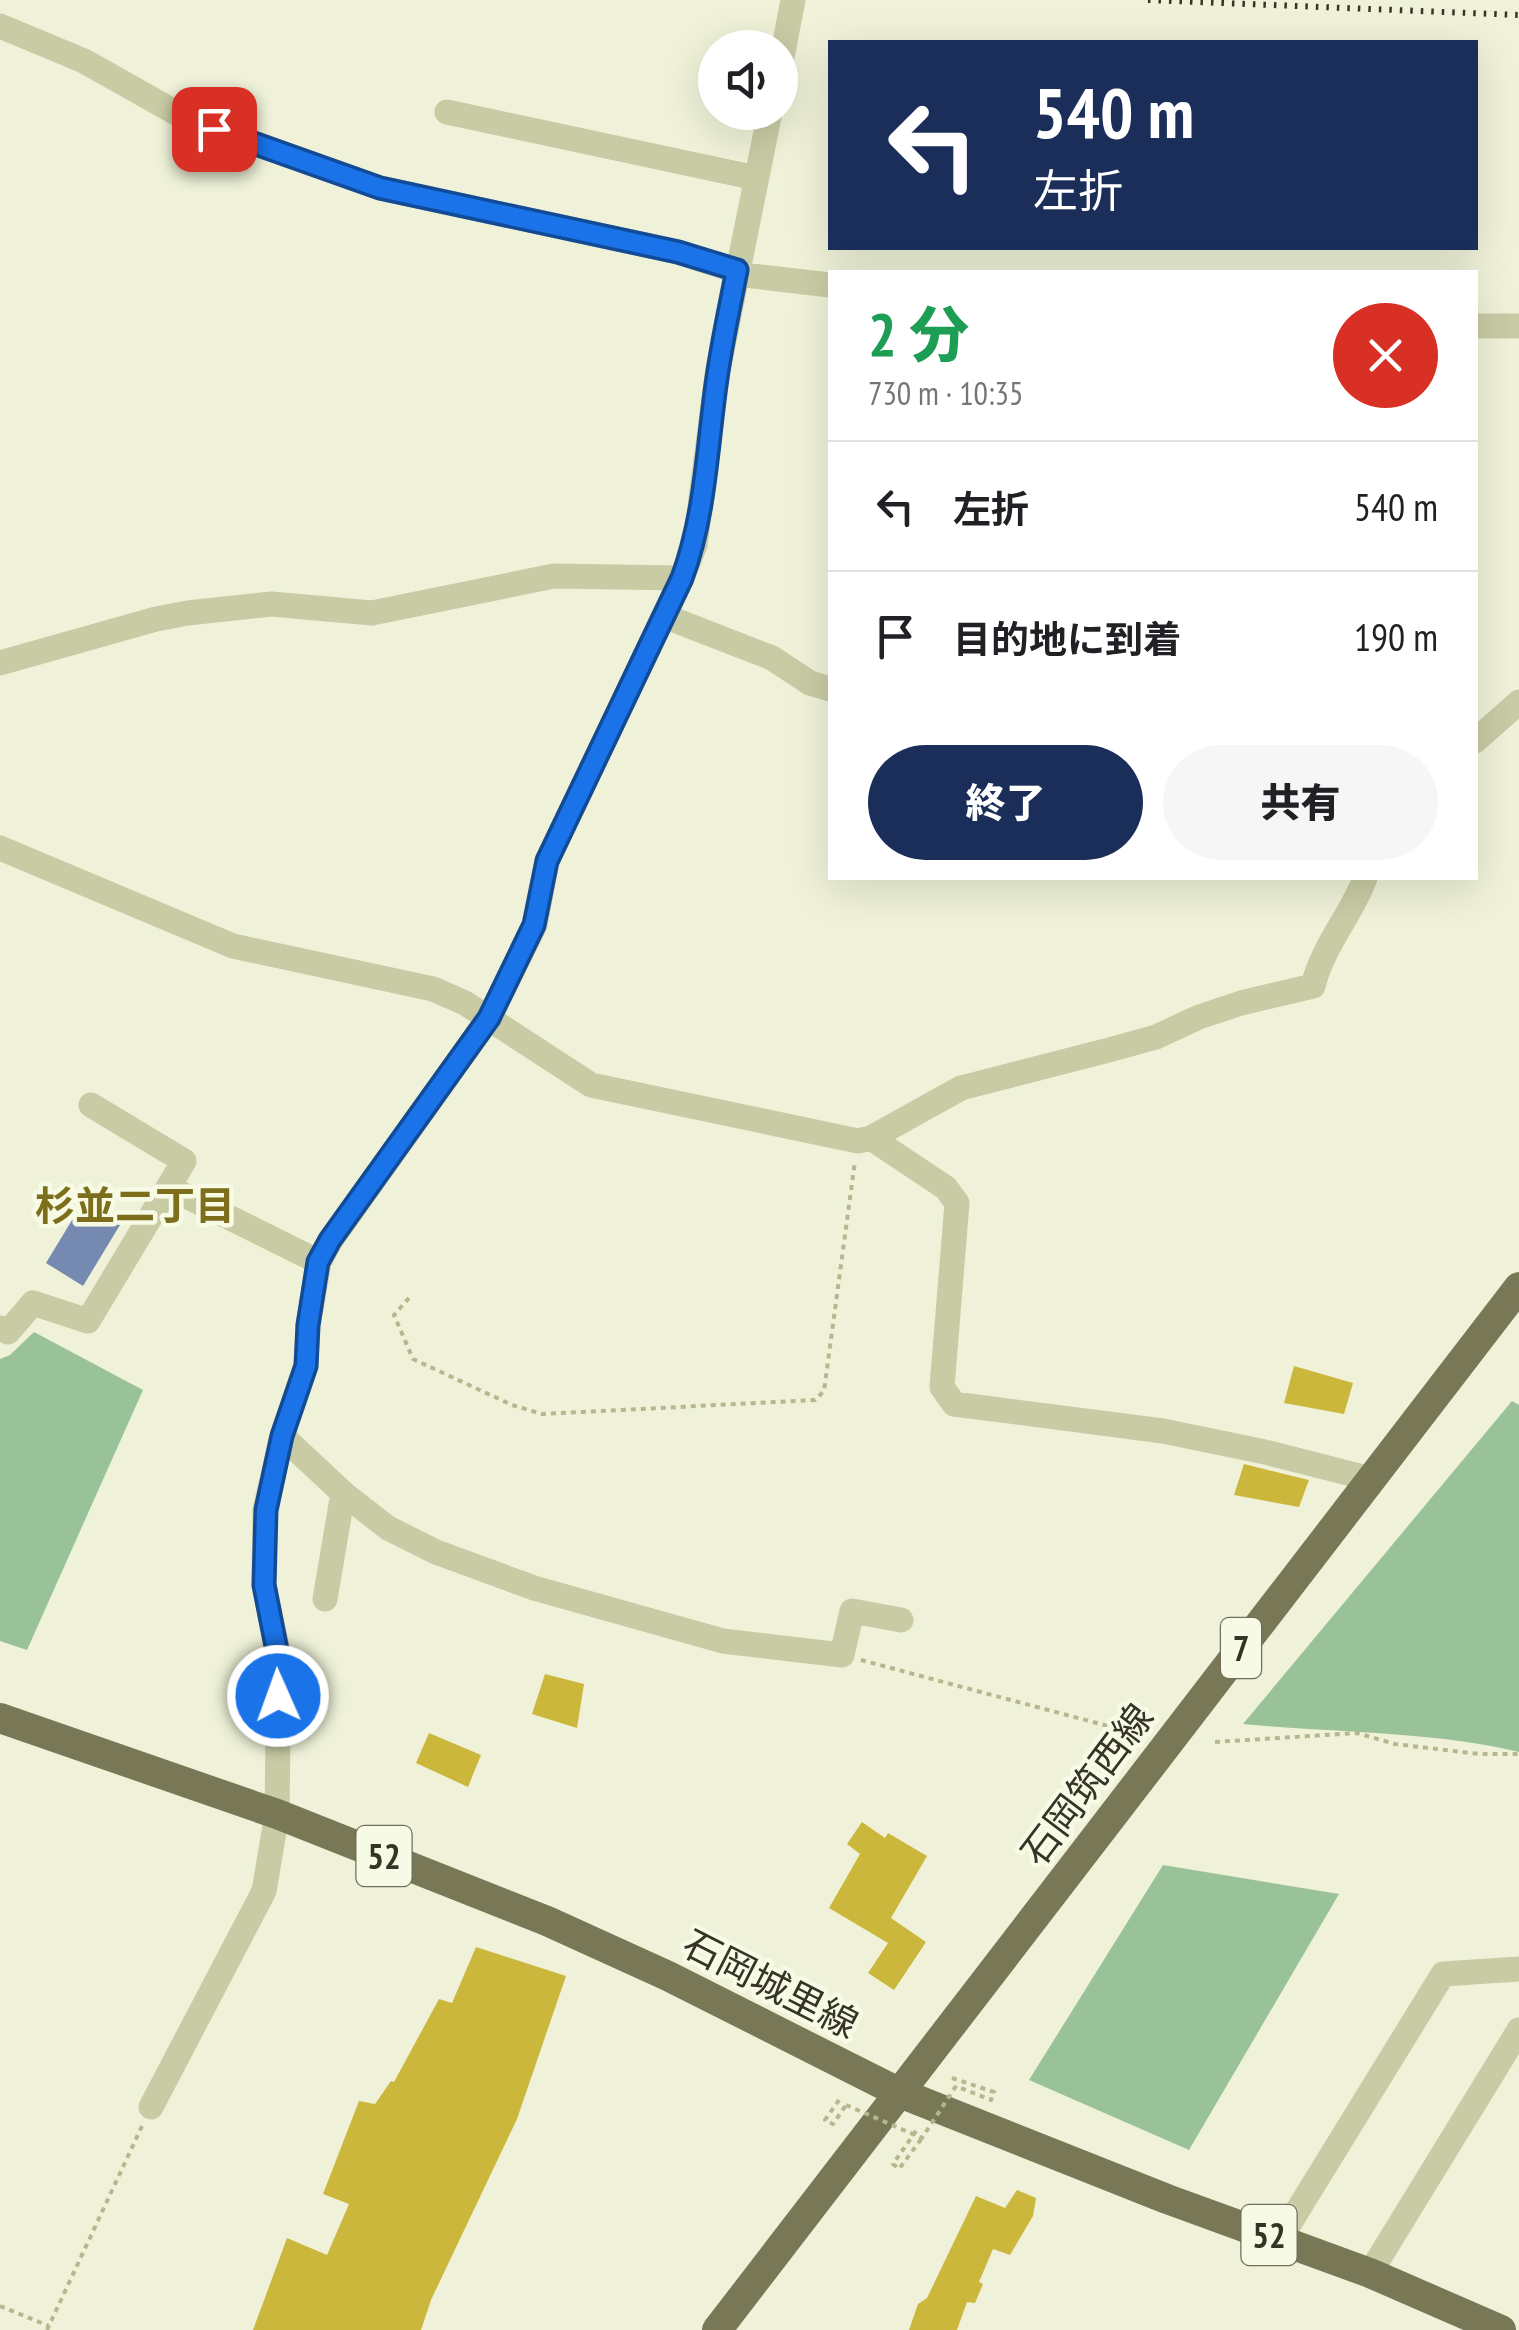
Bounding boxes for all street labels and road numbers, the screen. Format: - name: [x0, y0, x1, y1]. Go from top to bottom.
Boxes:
- road number: 7: [1221, 1618, 1261, 1678]
- street label: 石岡筑西線: [1009, 1693, 1163, 1875]
- road number: 52: [356, 1826, 412, 1886]
- street label: 石岡城里線: [675, 1918, 867, 2048]
- road number: 52: [1242, 2205, 1296, 2265]

